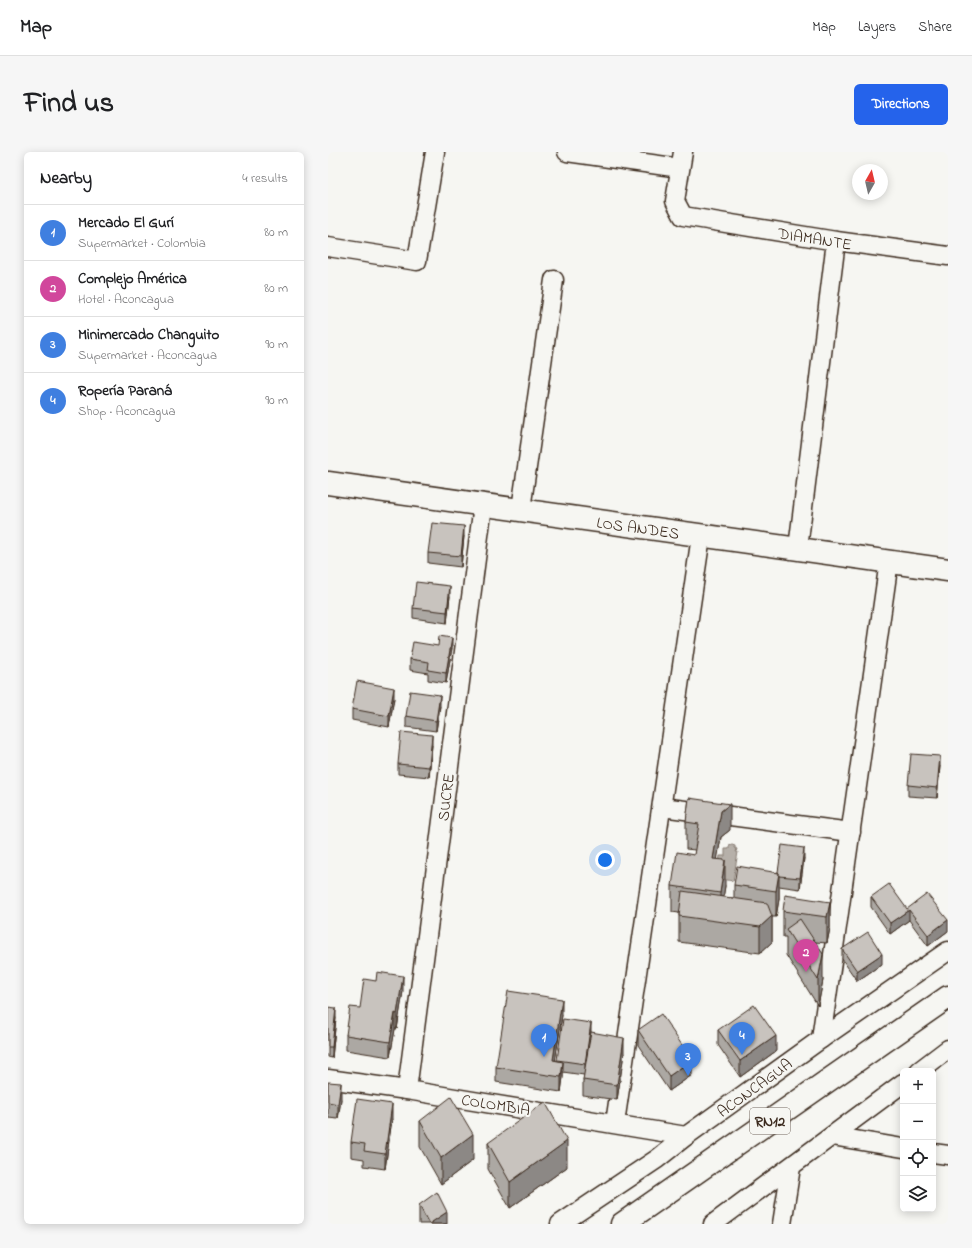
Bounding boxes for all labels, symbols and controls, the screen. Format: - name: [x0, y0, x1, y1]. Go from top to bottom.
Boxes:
- text: Map: [20, 14, 52, 41]
- text: Map: [812, 17, 836, 38]
- text: Layers: [858, 17, 896, 38]
- text: Share: [918, 17, 952, 38]
- text: Find us: [24, 84, 114, 125]
- button: Directions: [854, 84, 948, 125]
- north arrow: [852, 164, 888, 200]
- text: Nearby: [40, 166, 92, 191]
- text: 4 results: [242, 169, 288, 188]
- text: Mercado El Gurí: [78, 212, 174, 234]
- street label: DIAMANTE: [775, 222, 853, 258]
- text: 1: [51, 223, 55, 242]
- text: 80 m: [264, 223, 288, 242]
- text: Supermarket · Colombia: [78, 234, 206, 253]
- text: Complejo América: [78, 268, 187, 290]
- text: 2: [50, 279, 56, 298]
- text: 80 m: [264, 279, 288, 298]
- text: Hotel · Aconcagua: [78, 290, 174, 309]
- text: Minimercado Changuito: [78, 324, 219, 346]
- text: 3: [50, 335, 56, 354]
- text: 90 m: [265, 335, 288, 354]
- text: Supermarket · Aconcagua: [78, 346, 217, 365]
- text: Ropería Paraná: [78, 380, 172, 402]
- text: 4: [50, 391, 56, 410]
- text: 90 m: [265, 391, 288, 410]
- text: Shop · Aconcagua: [78, 402, 176, 421]
- street label: LOS ANDES: [595, 511, 681, 547]
- street label: SUCRE: [432, 772, 462, 822]
- your location: [595, 850, 615, 870]
- pin: 2: [793, 939, 819, 972]
- pin: 4: [729, 1022, 755, 1055]
- pin: 1: [531, 1024, 557, 1057]
- pin: 3: [675, 1043, 701, 1076]
- street label: ACONCAGUA: [712, 1053, 798, 1124]
- map controls: [900, 1068, 936, 1212]
- button: +: [900, 1068, 936, 1104]
- street label: COLOMBIA: [460, 1089, 532, 1123]
- button: −: [900, 1104, 936, 1140]
- road number: RN12: [750, 1108, 790, 1134]
- button: locate: [900, 1140, 936, 1176]
- button: layers: [900, 1176, 936, 1212]

